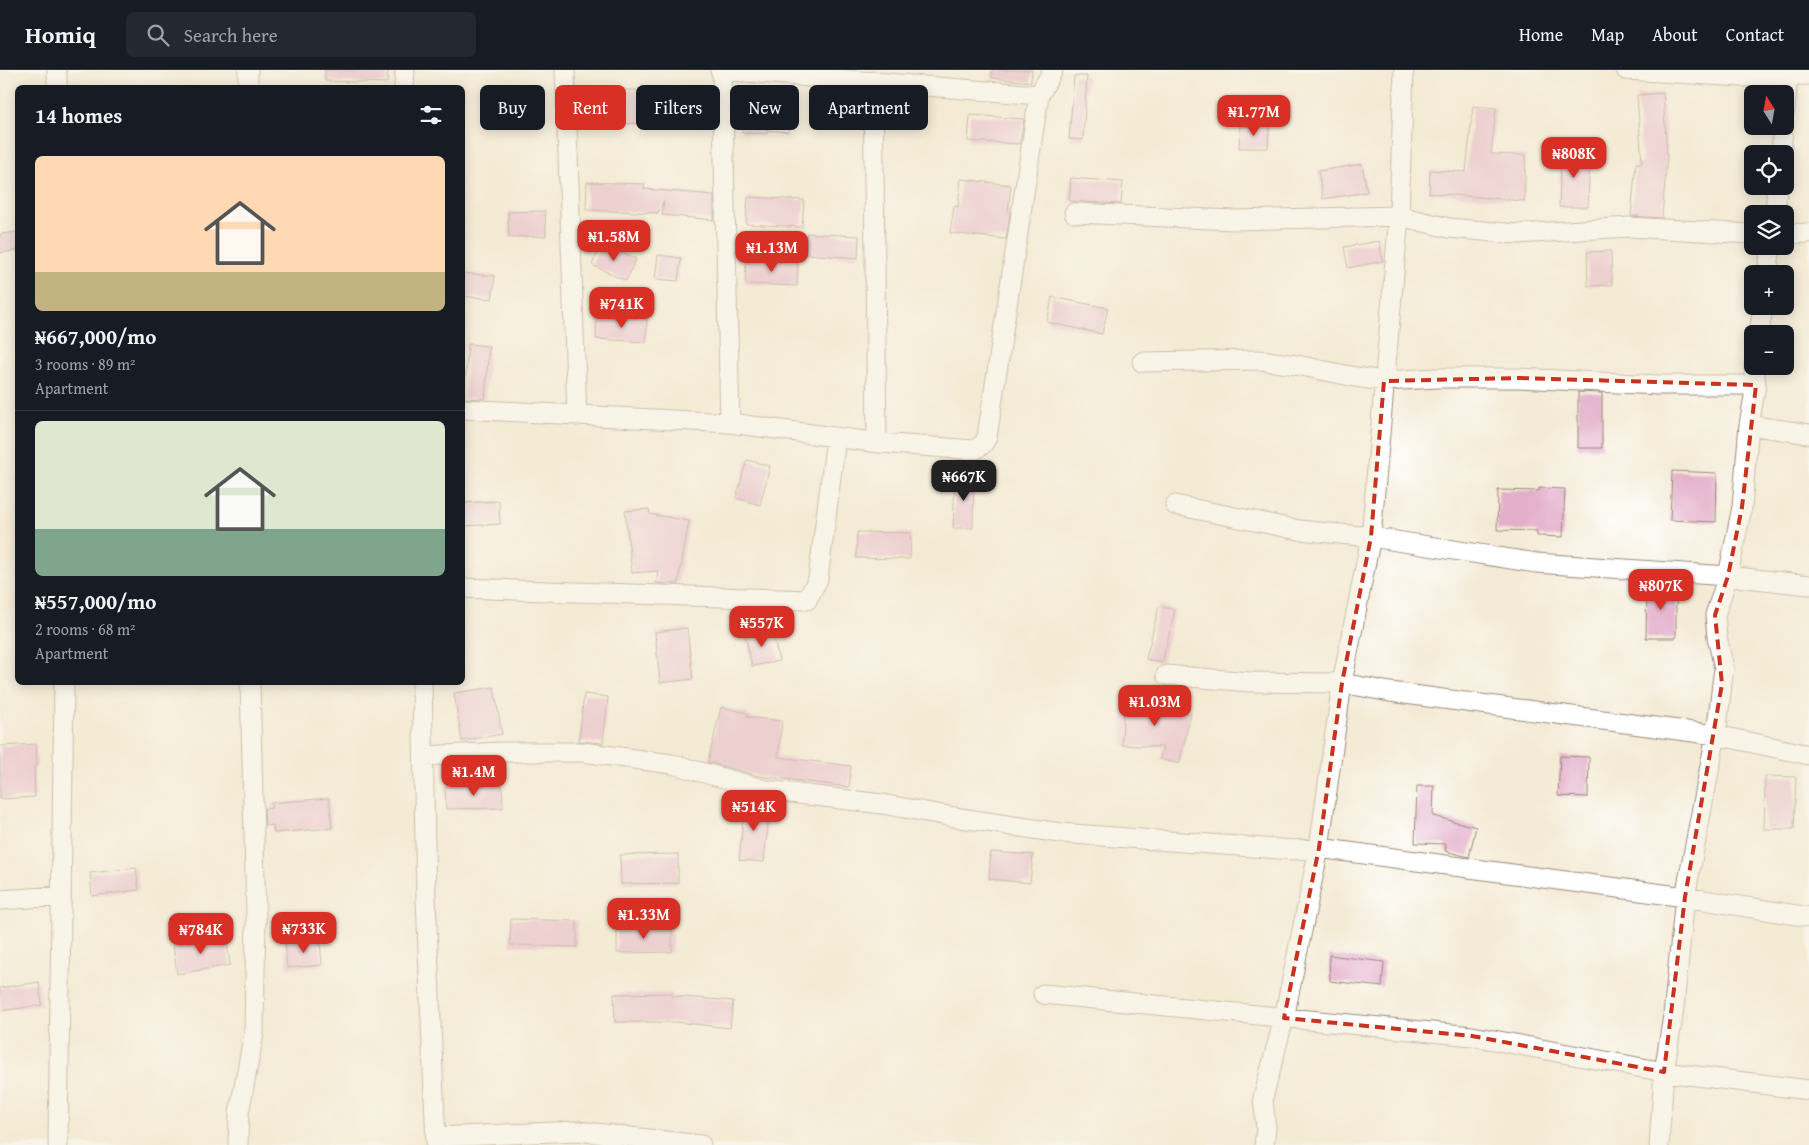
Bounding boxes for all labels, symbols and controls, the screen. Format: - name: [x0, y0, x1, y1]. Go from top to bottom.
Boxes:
- search box: [126, 12, 476, 57]
- text: Homiq: [25, 17, 96, 52]
- icon: search: [144, 21, 172, 49]
- text: Search here: [184, 21, 278, 49]
- text: Home: [1519, 21, 1563, 48]
- text: Map: [1591, 21, 1624, 48]
- text: About: [1652, 21, 1698, 48]
- text: Contact: [1726, 21, 1784, 48]
- chip: Buy: [480, 85, 545, 130]
- chip: Rent: [555, 85, 626, 130]
- chip: Filters: [636, 85, 720, 130]
- chip: New: [730, 85, 799, 130]
- chip: Apartment: [809, 85, 928, 130]
- north arrow: [1744, 85, 1794, 135]
- map controls: [1744, 85, 1794, 375]
- pin: ₦1.77M: [1213, 94, 1295, 137]
- text: ₦1.77M: [1228, 99, 1280, 123]
- text: 14 homes: [35, 100, 122, 131]
- icon: filters: [417, 101, 445, 129]
- pin: ₦808K: [1539, 136, 1609, 179]
- text: ₦808K: [1552, 141, 1596, 165]
- button: locate: [1744, 145, 1794, 195]
- icon: home: [195, 188, 285, 278]
- button: layers: [1744, 205, 1794, 255]
- pin: ₦1.58M: [573, 220, 655, 262]
- text: ₦1.58M: [588, 224, 640, 248]
- pin: ₦1.13M: [731, 230, 813, 273]
- text: ₦1.13M: [746, 235, 798, 259]
- button: +: [1744, 265, 1794, 315]
- pin: ₦741K: [587, 286, 657, 329]
- text: ₦741K: [600, 291, 644, 315]
- text: ₦667,000/mo: [35, 321, 156, 352]
- button: −: [1744, 325, 1794, 375]
- text: 3 rooms · 89 m²: [35, 352, 135, 376]
- text: Apartment: [35, 376, 108, 400]
- icon: home: [195, 454, 285, 544]
- pin: ₦667K: [929, 460, 999, 502]
- text: ₦667K: [942, 464, 986, 488]
- pin: ₦807K: [1626, 568, 1696, 611]
- text: ₦807K: [1639, 573, 1683, 597]
- text: ₦557,000/mo: [35, 586, 156, 617]
- pin: ₦557K: [727, 606, 797, 648]
- text: ₦557K: [740, 610, 784, 634]
- text: 2 rooms · 68 m²: [35, 617, 135, 641]
- text: Apartment: [35, 641, 108, 665]
- pin: ₦1.03M: [1114, 684, 1196, 727]
- text: ₦1.03M: [1129, 689, 1181, 713]
- pin: ₦1.4M: [439, 754, 509, 797]
- text: ₦1.4M: [452, 759, 496, 783]
- pin: ₦514K: [719, 790, 789, 832]
- text: ₦514K: [732, 794, 776, 818]
- pin: ₦1.33M: [603, 898, 685, 940]
- text: ₦1.33M: [618, 902, 670, 926]
- pin: ₦784K: [166, 912, 236, 955]
- pin: ₦733K: [269, 912, 339, 954]
- text: ₦733K: [282, 916, 326, 940]
- text: ₦784K: [179, 917, 223, 941]

